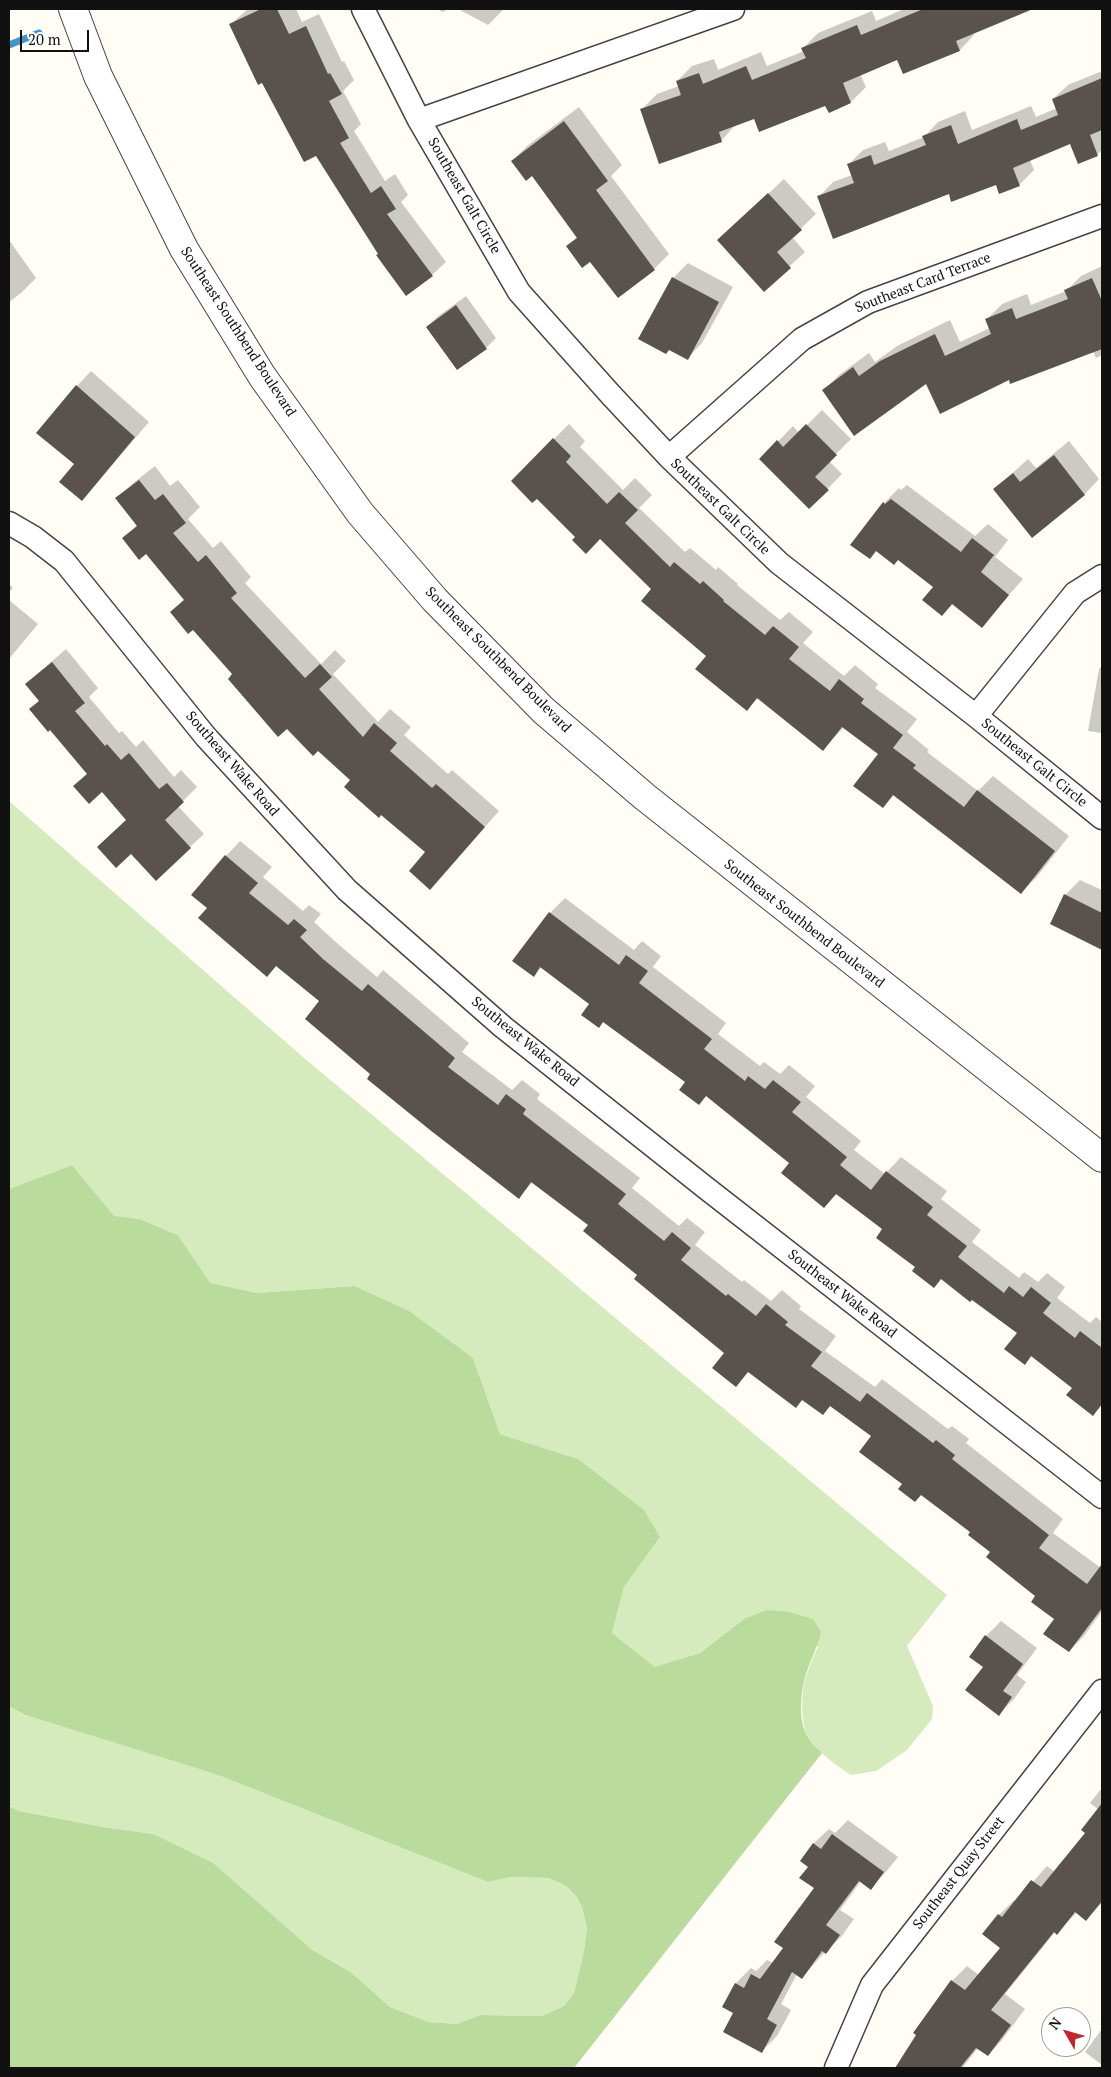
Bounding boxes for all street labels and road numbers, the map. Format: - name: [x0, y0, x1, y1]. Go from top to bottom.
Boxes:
- street label: Southeast Galt Circle: [424, 135, 504, 257]
- street label: Southeast Southbend Boulevard: [177, 244, 299, 420]
- street label: Southeast Card Terrace: [853, 249, 993, 317]
- street label: Southeast Galt Circle: [667, 455, 773, 559]
- street label: Southeast Southbend Boulevard: [422, 584, 574, 736]
- street label: Southeast Wake Road: [182, 708, 282, 820]
- street label: Southeast Galt Circle: [978, 715, 1090, 811]
- street label: Southeast Southbend Boulevard: [720, 856, 888, 992]
- street label: Southeast Wake Road: [468, 993, 582, 1091]
- street label: Southeast Wake Road: [784, 1246, 900, 1342]
- street label: Southeast Quay Street: [910, 1813, 1008, 1933]

